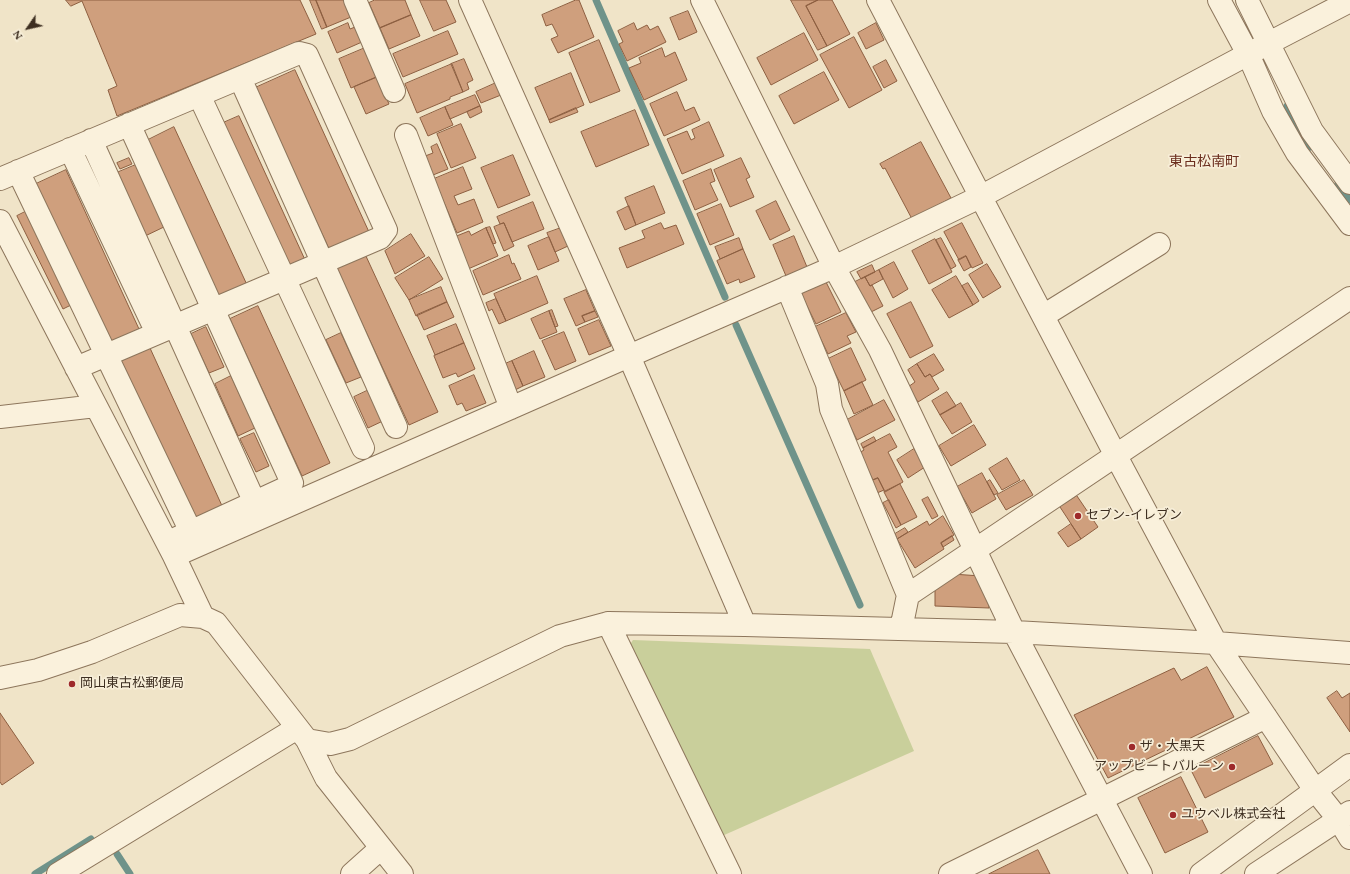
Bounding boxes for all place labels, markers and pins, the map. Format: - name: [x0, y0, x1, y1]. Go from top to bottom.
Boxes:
- place label: セブン-イレブン: [1086, 508, 1182, 524]
- marker: セブン-イレブン: [1073, 511, 1083, 521]
- place label: 岡山東古松郵便局: [80, 676, 184, 692]
- marker: 岡山東古松郵便局: [67, 679, 77, 689]
- place label: ザ・大黒天: [1140, 739, 1205, 755]
- marker: ザ・大黒天: [1127, 742, 1137, 752]
- place label: アップビートバルーン: [1094, 759, 1224, 775]
- marker: アップビートバルーン: [1227, 762, 1237, 772]
- place label: ユウベル株式会社: [1181, 807, 1285, 823]
- marker: ユウベル株式会社: [1168, 810, 1178, 820]

